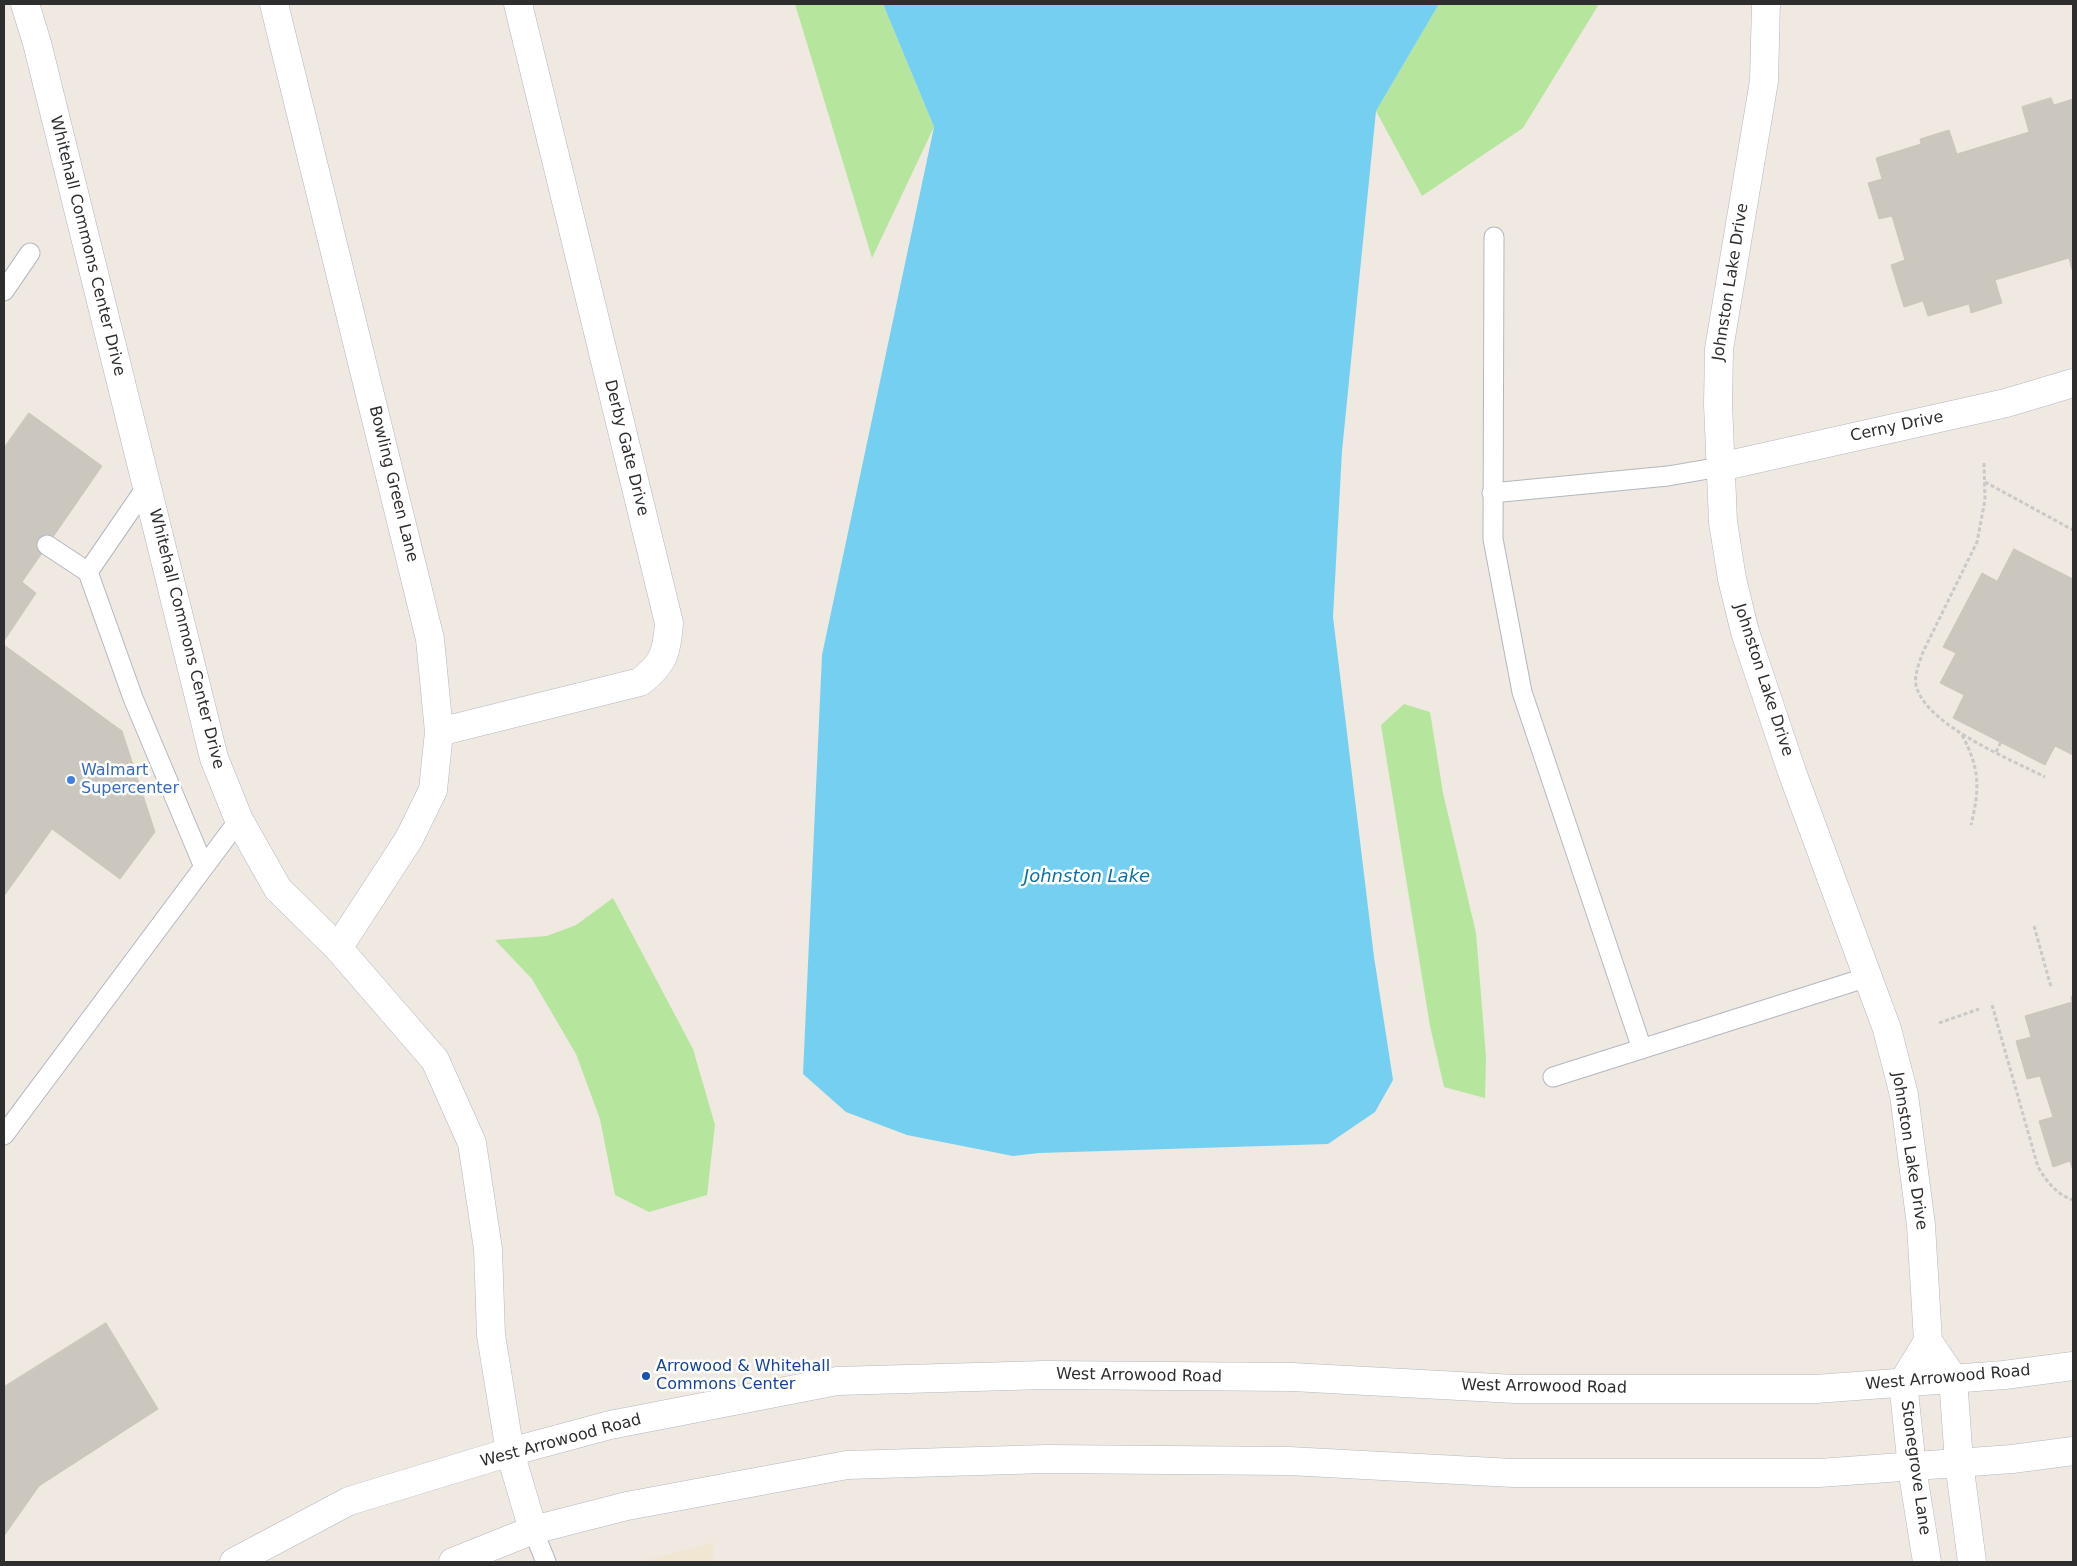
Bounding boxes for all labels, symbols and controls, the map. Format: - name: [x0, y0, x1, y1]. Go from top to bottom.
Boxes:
- street label: Whitehall Commons Center Drive: [45, 114, 129, 378]
- street label: Johnston Lake Drive: [1709, 202, 1753, 362]
- street label: Derby Gate Drive: [600, 378, 652, 518]
- street label: Bowling Green Lane: [364, 404, 422, 564]
- street label: Cerny Drive: [1849, 408, 1945, 446]
- street label: Whitehall Commons Center Drive: [144, 507, 228, 771]
- street label: Johnston Lake Drive: [1729, 601, 1797, 759]
- place label: Walmart Supercenter: [81, 761, 179, 799]
- marker: Walmart Supercenter: [65, 774, 77, 786]
- water label: Johnston Lake: [1024, 866, 1150, 888]
- street label: Johnston Lake Drive: [1887, 1071, 1931, 1231]
- place label: Arrowood & Whitehall Commons Center: [656, 1357, 830, 1395]
- street label: West Arrowood Road: [1865, 1361, 2031, 1395]
- street label: West Arrowood Road: [1056, 1365, 1222, 1387]
- marker: Arrowood & Whitehall Commons Center: [640, 1370, 652, 1382]
- street label: West Arrowood Road: [1461, 1376, 1627, 1398]
- street label: Stonegrove Lane: [1896, 1400, 1934, 1536]
- street label: West Arrowood Road: [478, 1410, 644, 1472]

